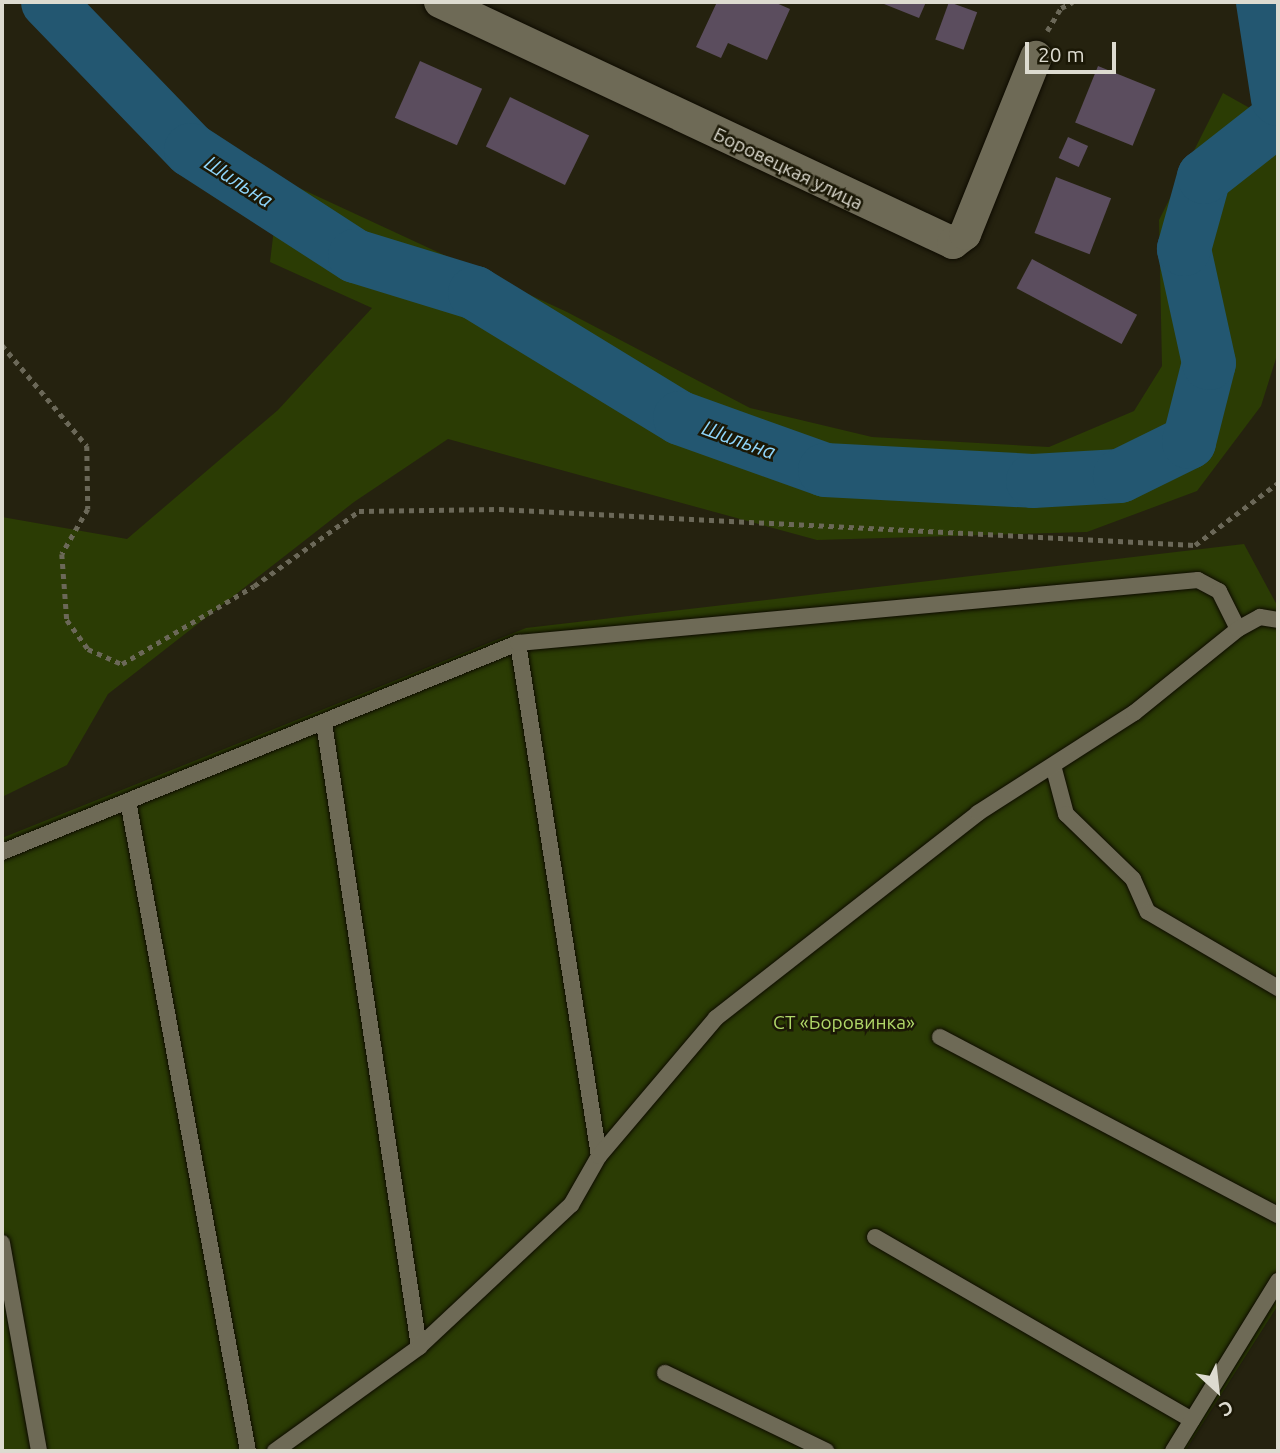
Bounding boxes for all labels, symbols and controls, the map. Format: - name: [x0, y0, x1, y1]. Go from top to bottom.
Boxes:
- scale bar: [1028, 28, 1119, 72]
- text: 20 m: [1038, 42, 1085, 66]
- street label: Боровецкая улица: [710, 123, 866, 215]
- water label: Шильна: [200, 150, 278, 212]
- water label: Шильна: [699, 414, 779, 464]
- park label: СТ «Боровинка»: [773, 1012, 915, 1034]
- north arrow: [1182, 1355, 1252, 1425]
- text: С: [1216, 1396, 1237, 1421]

